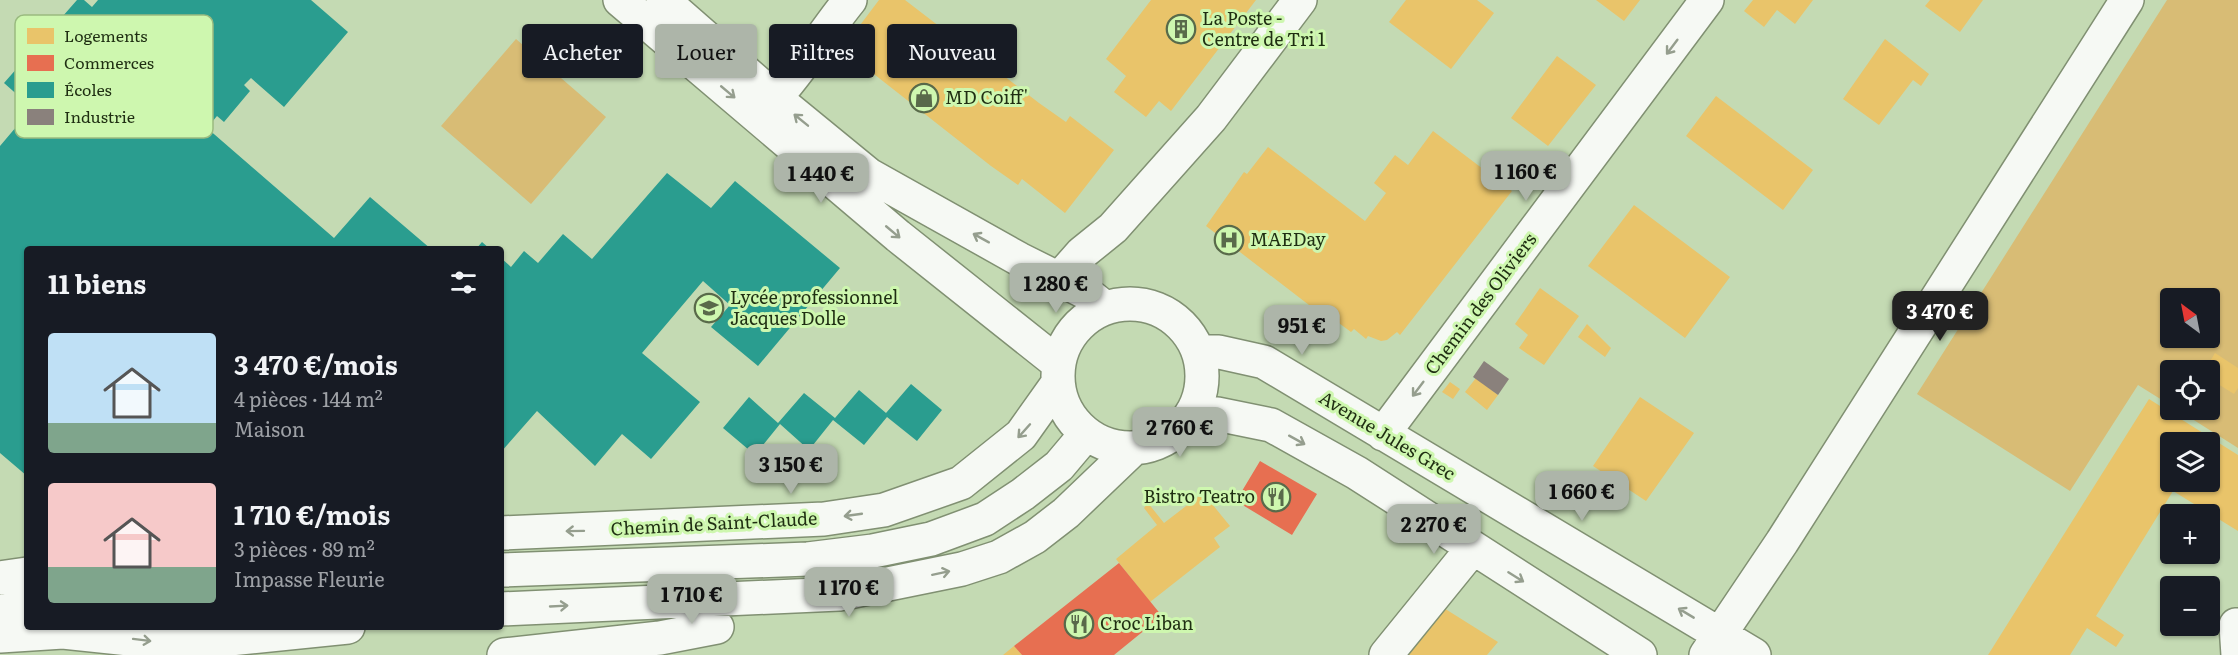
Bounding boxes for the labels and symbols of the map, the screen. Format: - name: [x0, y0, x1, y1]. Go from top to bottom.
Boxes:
- place label: La Poste - Centre de Tri 1: [1202, 4, 1325, 52]
- building icon: La Poste - Centre de Tri 1: [1165, 13, 1197, 45]
- legend: [15, 15, 213, 138]
- text: Logements: [64, 23, 147, 47]
- one-way arrow: [1666, 39, 1679, 55]
- text: Commerces: [64, 50, 154, 74]
- text: Écoles: [64, 77, 112, 101]
- shop icon: MD Coiff': [908, 82, 940, 114]
- place label: MD Coiff': [945, 83, 1028, 110]
- one-way arrow: [720, 86, 736, 99]
- text: Industrie: [64, 104, 135, 128]
- one-way arrow: [793, 113, 809, 126]
- pin: 1 160 €: [1471, 151, 1581, 202]
- pin: 1 440 €: [766, 153, 876, 204]
- hospital icon: MAEDay: [1213, 224, 1245, 256]
- one-way arrow: [885, 225, 900, 239]
- place label: MAEDay: [1250, 225, 1326, 252]
- street label: Chemin des Oliviers: [1417, 227, 1542, 380]
- one-way arrow: [973, 232, 990, 244]
- pin: 1 280 €: [1001, 263, 1111, 314]
- place label: Lycée professionnel Jacques Dolle: [730, 283, 898, 331]
- north arrow: [2160, 288, 2220, 348]
- pin: 3 470 €: [1885, 291, 1995, 342]
- school or university icon: Lycée professionnel Jacques Dolle: [693, 292, 725, 324]
- pin: 951 €: [1260, 305, 1344, 356]
- one-way arrow: [1412, 381, 1425, 397]
- street label: Avenue Jules Grec: [1315, 383, 1461, 486]
- pin: 2 760 €: [1125, 407, 1235, 458]
- one-way arrow: [1017, 423, 1031, 438]
- one-way arrow: [1288, 435, 1306, 446]
- pin: 3 150 €: [736, 444, 846, 495]
- pin: 1 660 €: [1527, 471, 1637, 522]
- restaurant icon: Bistro Teatro: [1260, 481, 1292, 513]
- place label: Bistro Teatro: [1143, 482, 1255, 509]
- street label: Chemin de Saint-Claude: [610, 504, 818, 541]
- pin: 2 270 €: [1379, 504, 1489, 555]
- one-way arrow: [844, 509, 864, 520]
- one-way arrow: [565, 525, 585, 536]
- pin: 1 170 €: [794, 567, 904, 618]
- one-way arrow: [931, 567, 950, 578]
- one-way arrow: [1507, 571, 1524, 583]
- pin: 1 710 €: [637, 574, 747, 625]
- one-way arrow: [549, 601, 569, 612]
- one-way arrow: [1678, 607, 1695, 619]
- restaurant icon: Croc Liban: [1063, 608, 1095, 640]
- place label: Croc Liban: [1100, 609, 1194, 636]
- one-way arrow: [132, 635, 151, 646]

